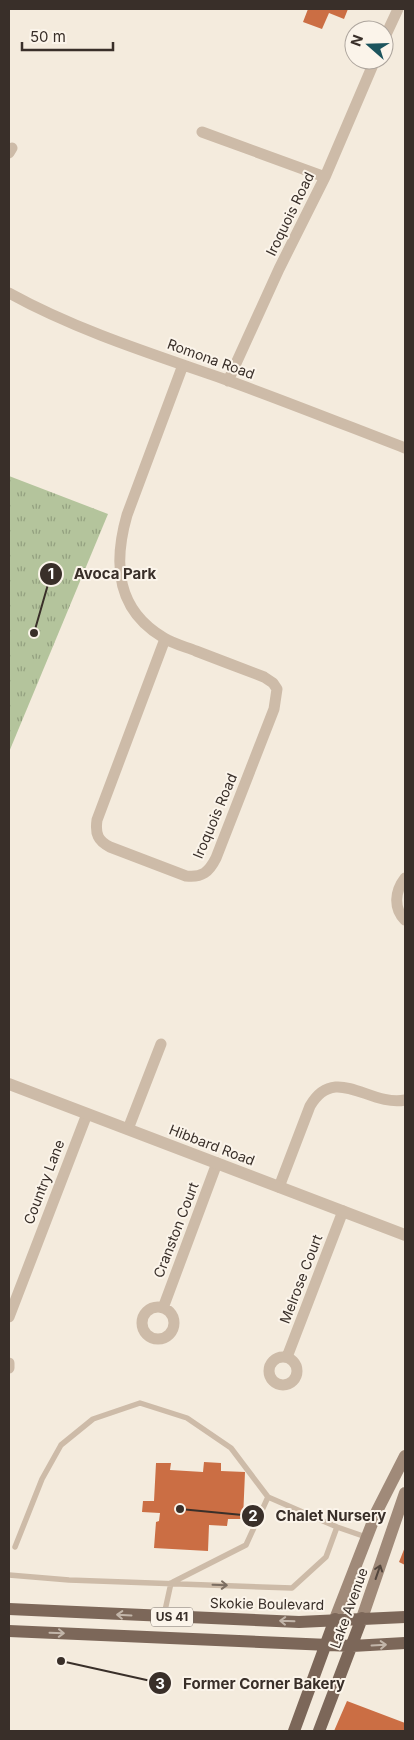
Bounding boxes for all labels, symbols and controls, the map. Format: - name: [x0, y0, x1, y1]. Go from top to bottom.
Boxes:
- scale bar: [22, 20, 114, 52]
- north arrow: [344, 20, 394, 70]
- text: 50 m: [30, 27, 66, 46]
- text: N: [347, 32, 366, 48]
- street label: Iroquois Road: [262, 169, 317, 258]
- street label: Romona Road: [165, 335, 257, 382]
- callout: Avoca Park: [38, 559, 166, 589]
- text: 1: [48, 564, 54, 583]
- text: Avoca Park: [74, 564, 157, 583]
- street label: Iroquois Road: [189, 771, 240, 861]
- street label: Hibbard Road: [167, 1120, 257, 1169]
- street label: Country Lane: [20, 1137, 67, 1227]
- street label: Cranston Court: [149, 1179, 202, 1280]
- street label: Melrose Court: [276, 1231, 325, 1326]
- callout: Chalet Nursery: [241, 1501, 397, 1531]
- text: 2: [248, 1506, 258, 1525]
- text: Chalet Nursery: [276, 1506, 386, 1525]
- street label: Lake Avenue: [326, 1565, 371, 1650]
- one-way arrow: [374, 1565, 383, 1580]
- one-way arrow: [211, 1580, 227, 1590]
- street label: Skokie Boulevard: [210, 1594, 324, 1613]
- road number: US 41: [151, 1608, 193, 1626]
- one-way arrow: [117, 1610, 133, 1619]
- one-way arrow: [279, 1617, 295, 1626]
- one-way arrow: [49, 1628, 65, 1637]
- one-way arrow: [370, 1640, 386, 1649]
- callout: Former Corner Bakery: [148, 1668, 355, 1698]
- text: 3: [155, 1674, 165, 1693]
- text: Former Corner Bakery: [183, 1674, 345, 1693]

